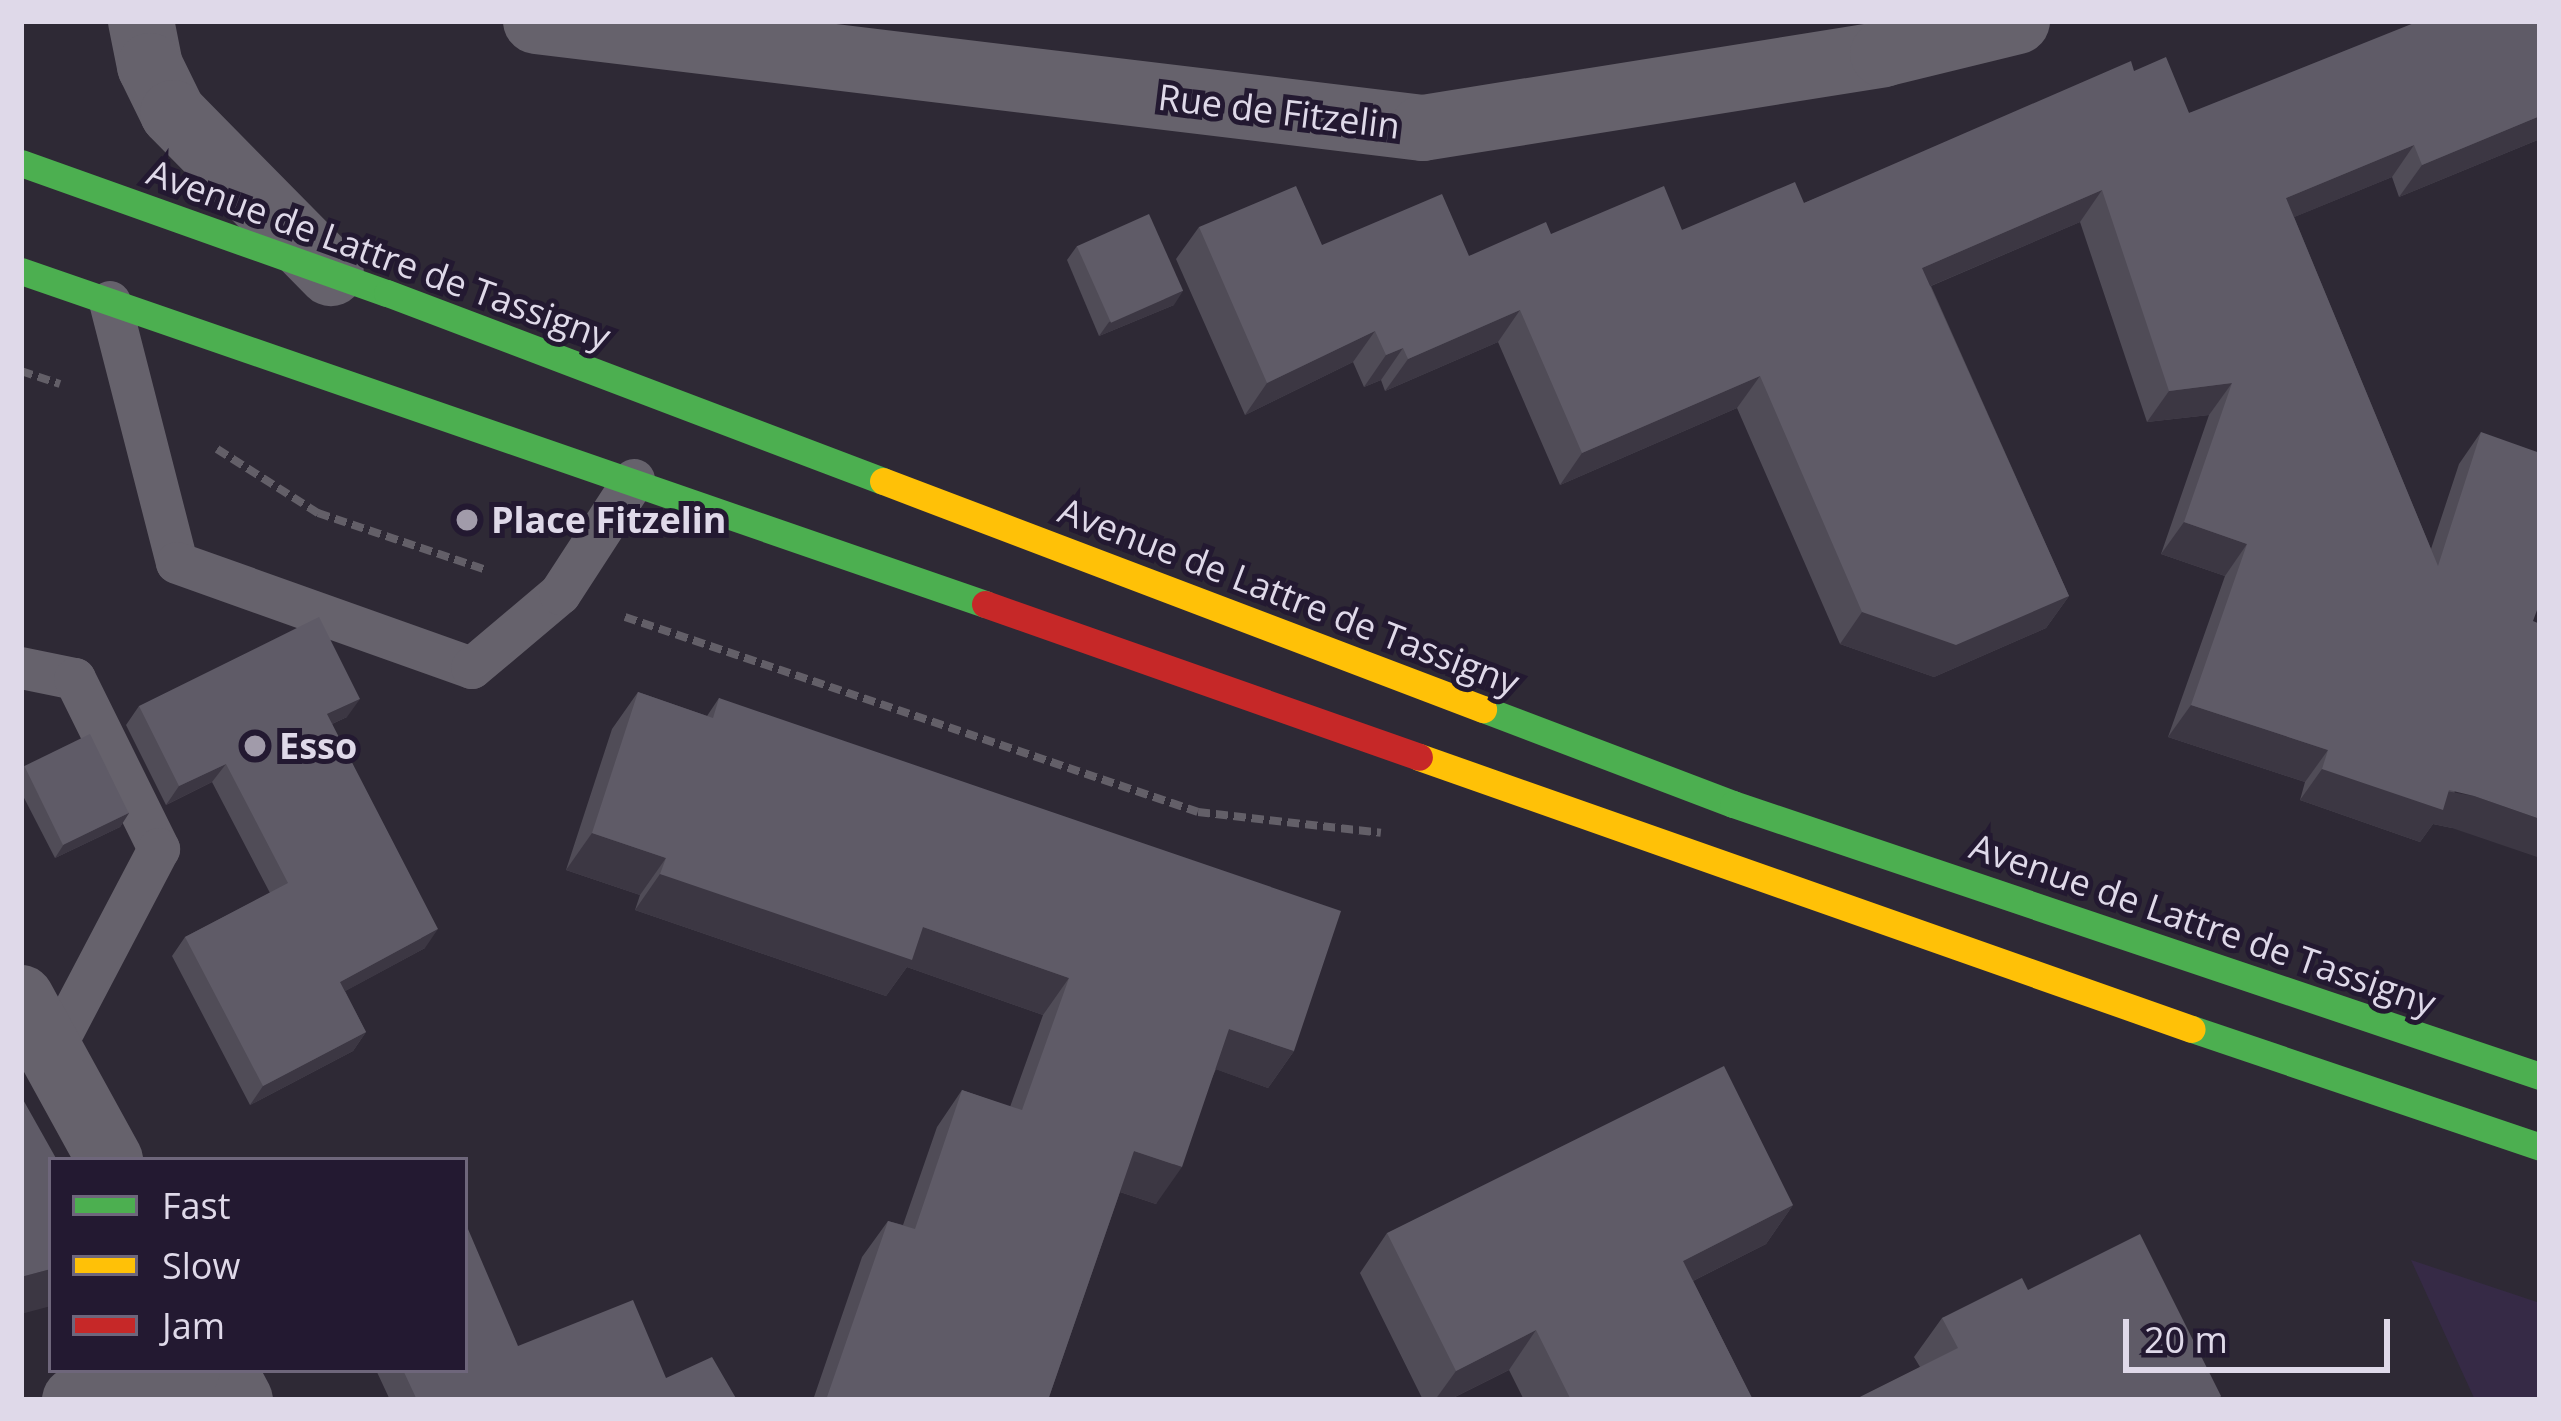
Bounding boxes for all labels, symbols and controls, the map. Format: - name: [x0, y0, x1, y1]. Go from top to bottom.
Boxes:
- street label: Rue de Fitzelin: [1156, 75, 1402, 147]
- street label: Avenue de Lattre de Tassigny: [142, 150, 616, 358]
- street label: Avenue de Lattre de Tassigny: [1053, 488, 1525, 704]
- place label: Place Fitzelin: [491, 498, 726, 542]
- marker: Place Fitzelin: [454, 507, 480, 533]
- place label: Esso: [279, 724, 357, 768]
- marker: Esso: [242, 733, 268, 759]
- street label: Avenue de Lattre de Tassigny: [1965, 824, 2441, 1024]
- legend: [48, 1157, 468, 1373]
- text: Fast: [162, 1181, 231, 1230]
- text: Slow: [162, 1241, 240, 1290]
- scale bar: [2129, 1295, 2396, 1369]
- text: Jam: [162, 1301, 225, 1350]
- text: 20 m: [2144, 1315, 2228, 1364]

